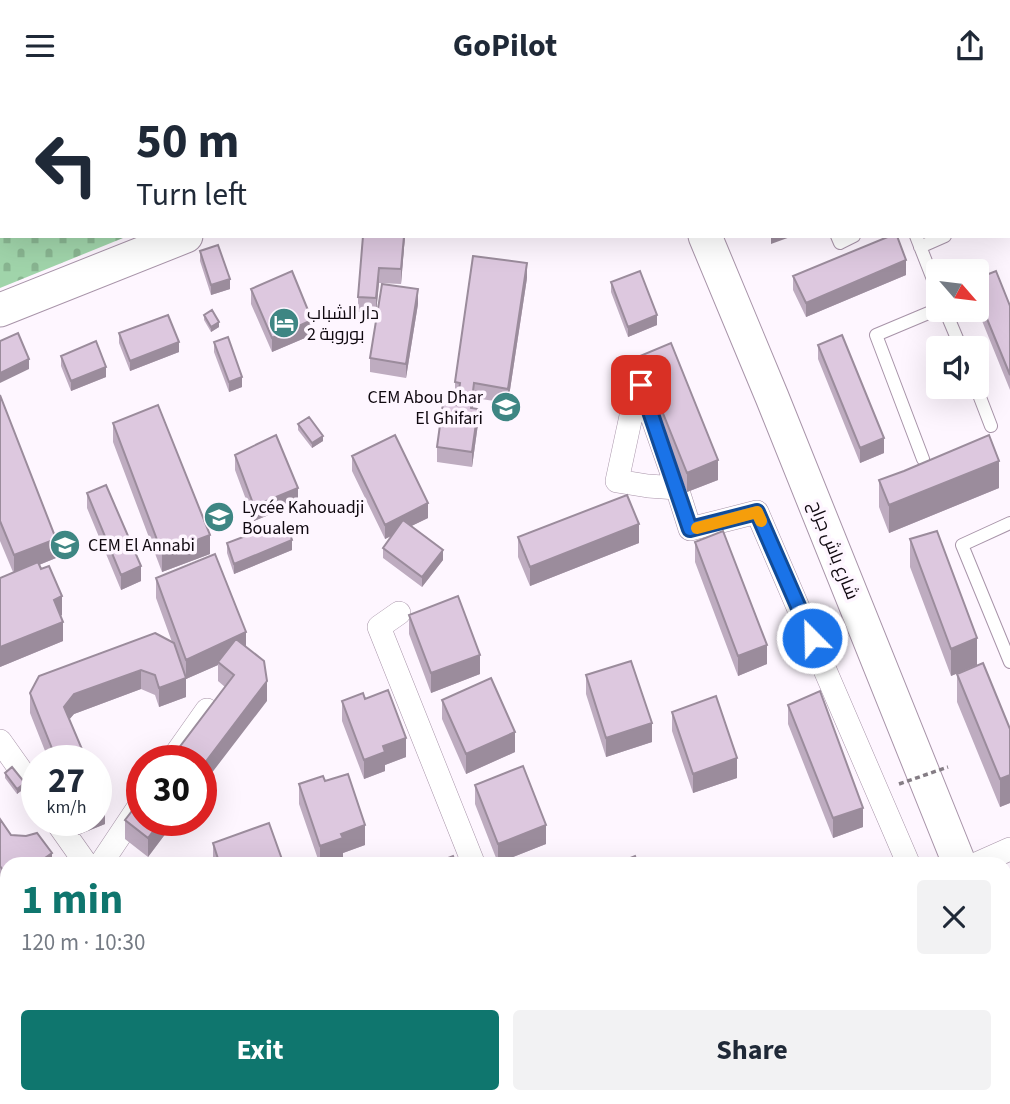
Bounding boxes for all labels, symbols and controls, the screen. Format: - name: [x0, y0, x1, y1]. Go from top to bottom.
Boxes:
- text: GoPilot: [453, 23, 557, 69]
- icon: menu: [21, 27, 59, 65]
- icon: share: [951, 27, 989, 65]
- text: 50 m: [136, 107, 240, 177]
- icon: left: [21, 119, 112, 210]
- text: Turn left: [136, 172, 247, 218]
- north arrow: [926, 259, 989, 322]
- map controls: [926, 259, 989, 399]
- place label: دار الشباب بوروبة 2: [307, 301, 379, 347]
- hotel icon: دار الشباب بوروبة 2: [267, 306, 301, 340]
- button: sound: [926, 336, 989, 399]
- pin: [611, 355, 671, 415]
- icon: arrive: [622, 366, 660, 404]
- place label: CEM Abou Dhar El Ghifari: [367, 385, 484, 431]
- school or university icon: CEM Abou Dhar El Ghifari: [489, 390, 523, 424]
- place label: Lycée Kahouadji Boualem: [242, 495, 365, 541]
- street label: شارع باش جراح: [802, 497, 865, 603]
- school or university icon: Lycée Kahouadji Boualem: [202, 500, 236, 534]
- school or university icon: CEM El Annabi: [48, 528, 82, 562]
- place label: CEM El Annabi: [88, 533, 195, 558]
- position arrow: [775, 601, 849, 675]
- speed limit sign: 30: [126, 745, 217, 836]
- text: 27: [48, 756, 85, 806]
- text: km/h: [47, 795, 86, 820]
- text: 1 min: [21, 870, 123, 930]
- button: close: [917, 880, 991, 954]
- text: 120 m · 10:30: [21, 926, 145, 959]
- button: Exit: [21, 1010, 499, 1090]
- button: Share: [513, 1010, 991, 1090]

